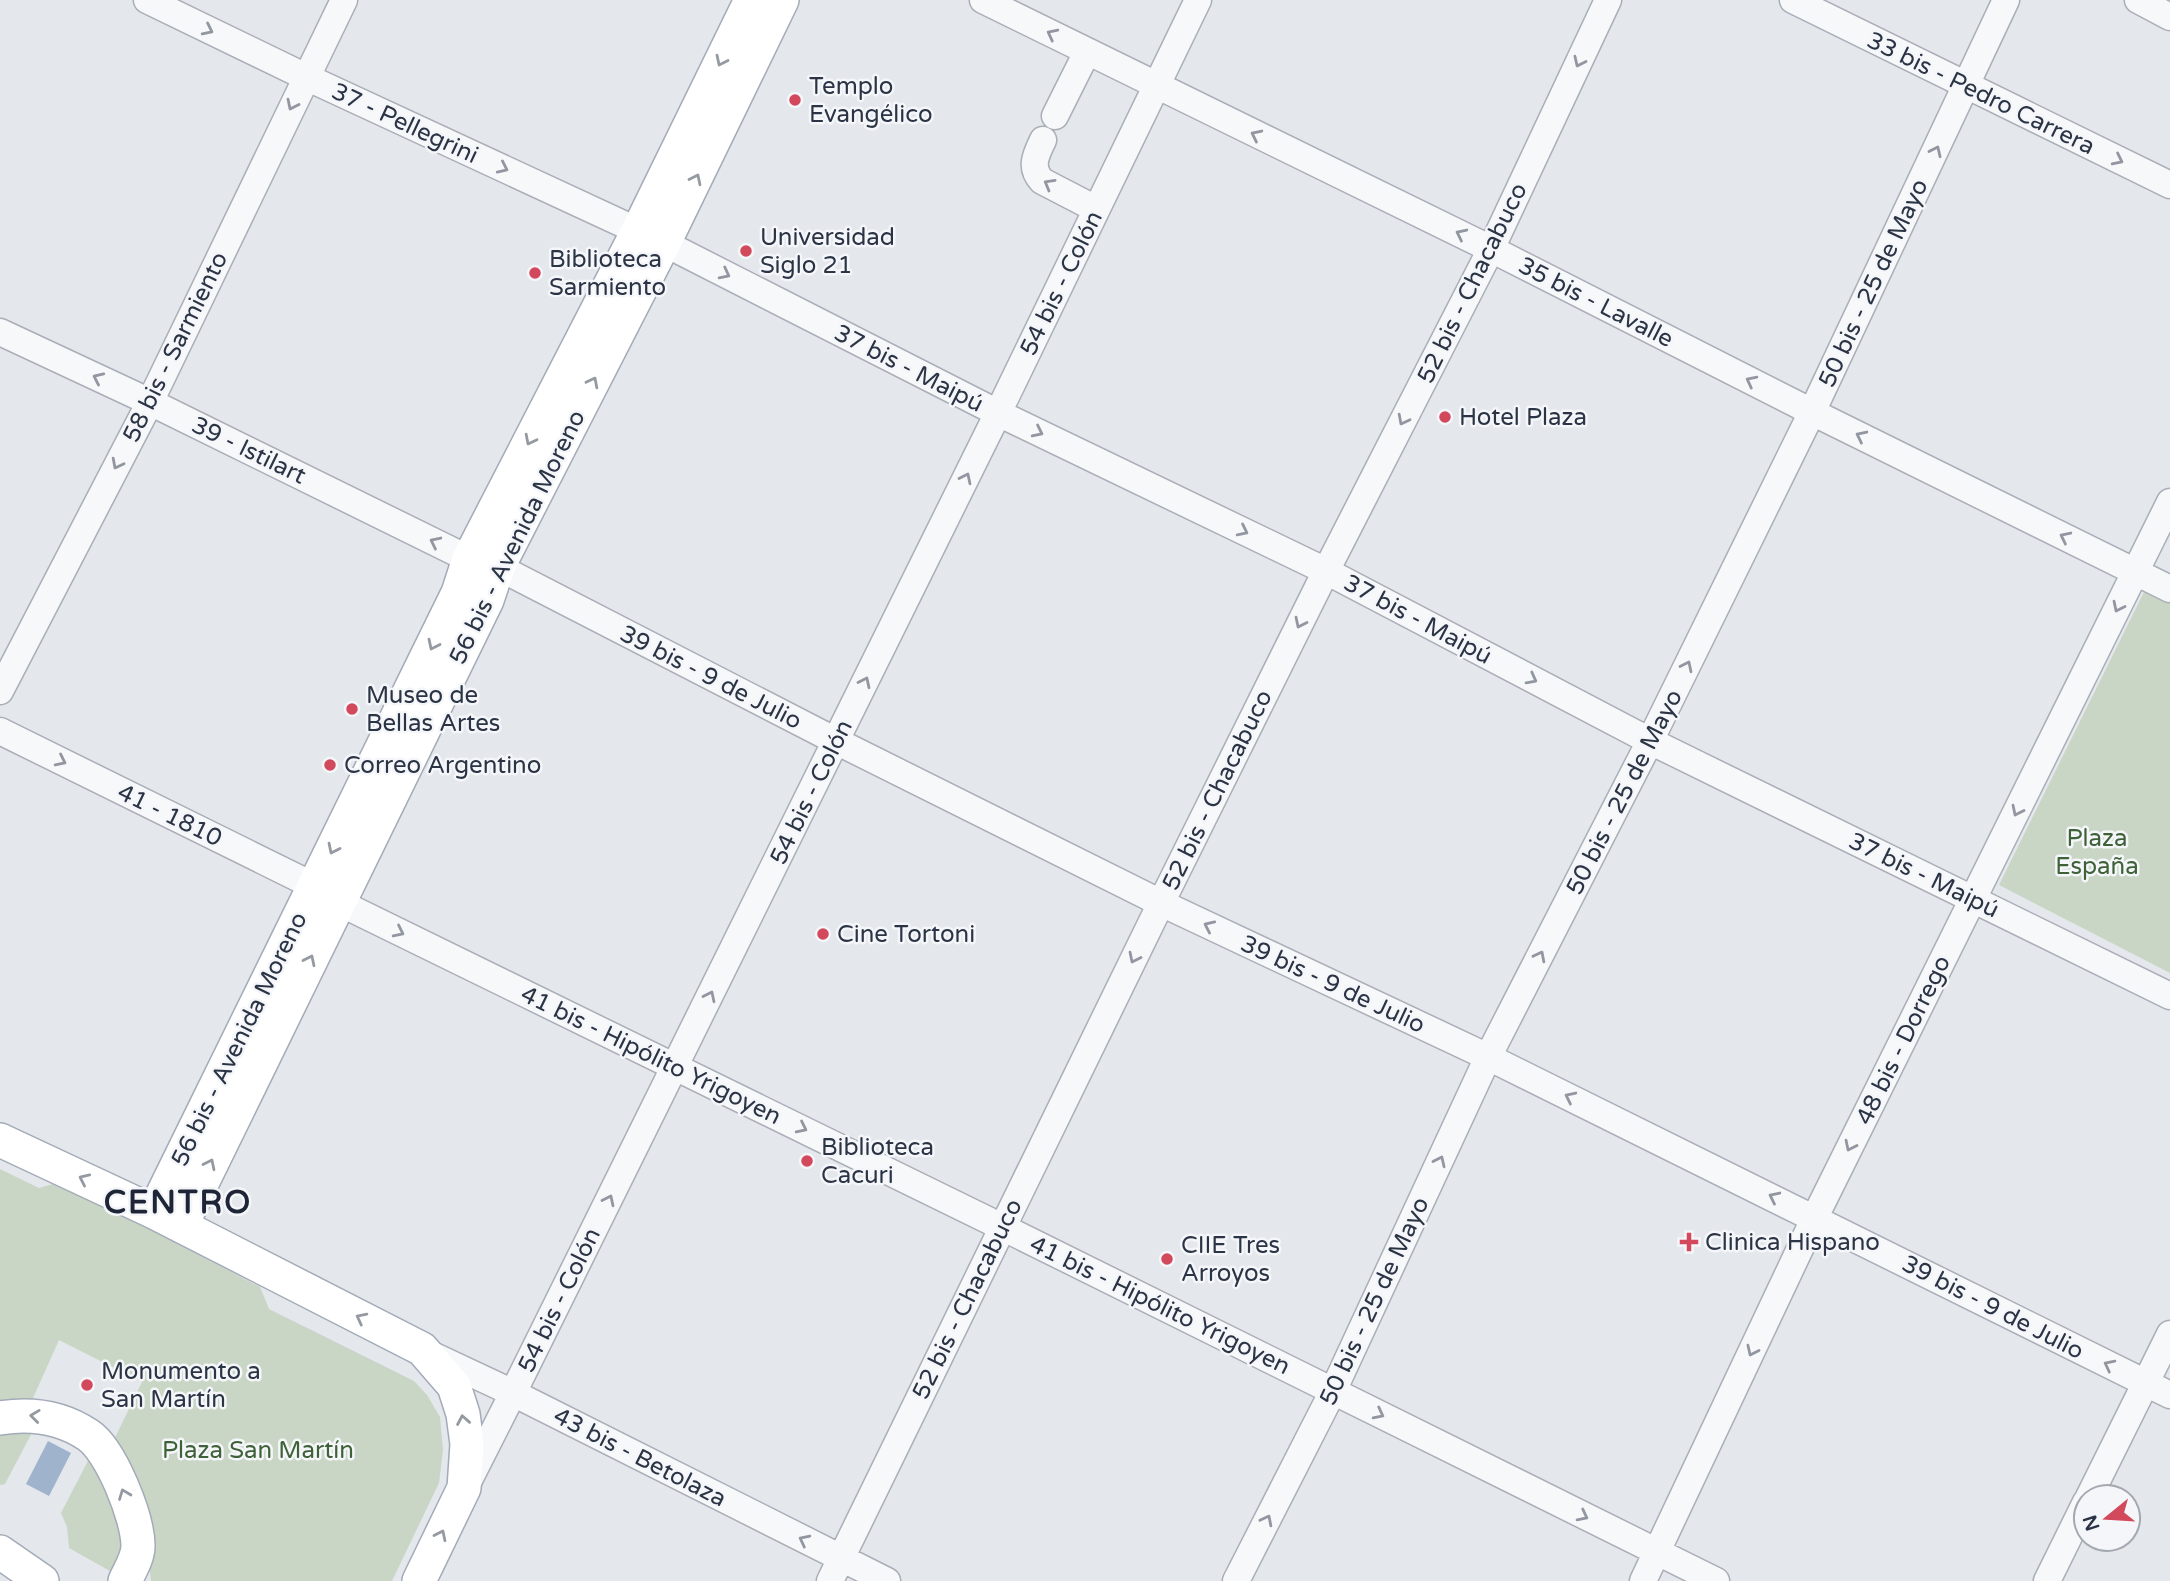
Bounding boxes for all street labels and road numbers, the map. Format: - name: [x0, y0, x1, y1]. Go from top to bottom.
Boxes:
- street label: 33 bis - Pedro Carrera: [1862, 26, 2099, 161]
- street label: 37 - Pellegrini: [327, 77, 483, 170]
- street label: 50 bis - 25 de Mayo: [1812, 174, 1934, 392]
- street label: 52 bis - Chacabuco: [1411, 178, 1534, 388]
- street label: 54 bis - Colón: [1014, 206, 1109, 360]
- street label: 58 bis - Sarmiento: [117, 247, 234, 447]
- street label: 35 bis - Lavalle: [1513, 251, 1678, 354]
- street label: 37 bis - Maipú: [829, 318, 988, 419]
- street label: 56 bis - Avenida Moreno: [443, 405, 592, 669]
- street label: 39 - Istilart: [187, 410, 311, 491]
- street label: 37 bis - Maipú: [1339, 568, 1497, 671]
- street label: 39 bis - 9 de Julio: [615, 619, 806, 736]
- street label: 52 bis - Chacabuco: [1156, 685, 1279, 895]
- street label: 50 bis - 25 de Mayo: [1560, 685, 1689, 900]
- street label: 54 bis - Colón: [764, 715, 859, 869]
- street label: 41 - 1810: [113, 778, 227, 853]
- street label: 37 bis - Maipú: [1844, 827, 2004, 924]
- street label: 56 bis - Avenida Moreno: [165, 907, 314, 1171]
- street label: 39 bis - 9 de Julio: [1236, 929, 1430, 1040]
- street label: 48 bis - Dorrego: [1850, 951, 1957, 1130]
- street label: 41 bis - Hipólito Yrigoyen: [516, 980, 786, 1131]
- street label: 50 bis - 25 de Mayo: [1313, 1192, 1435, 1410]
- street label: 52 bis - Chacabuco: [906, 1194, 1029, 1404]
- street label: 54 bis - Colón: [512, 1223, 607, 1377]
- street label: 41 bis - Hipólito Yrigoyen: [1025, 1230, 1295, 1381]
- street label: 39 bis - 9 de Julio: [1897, 1249, 2088, 1366]
- street label: 43 bis - Betolaza: [549, 1401, 731, 1513]

